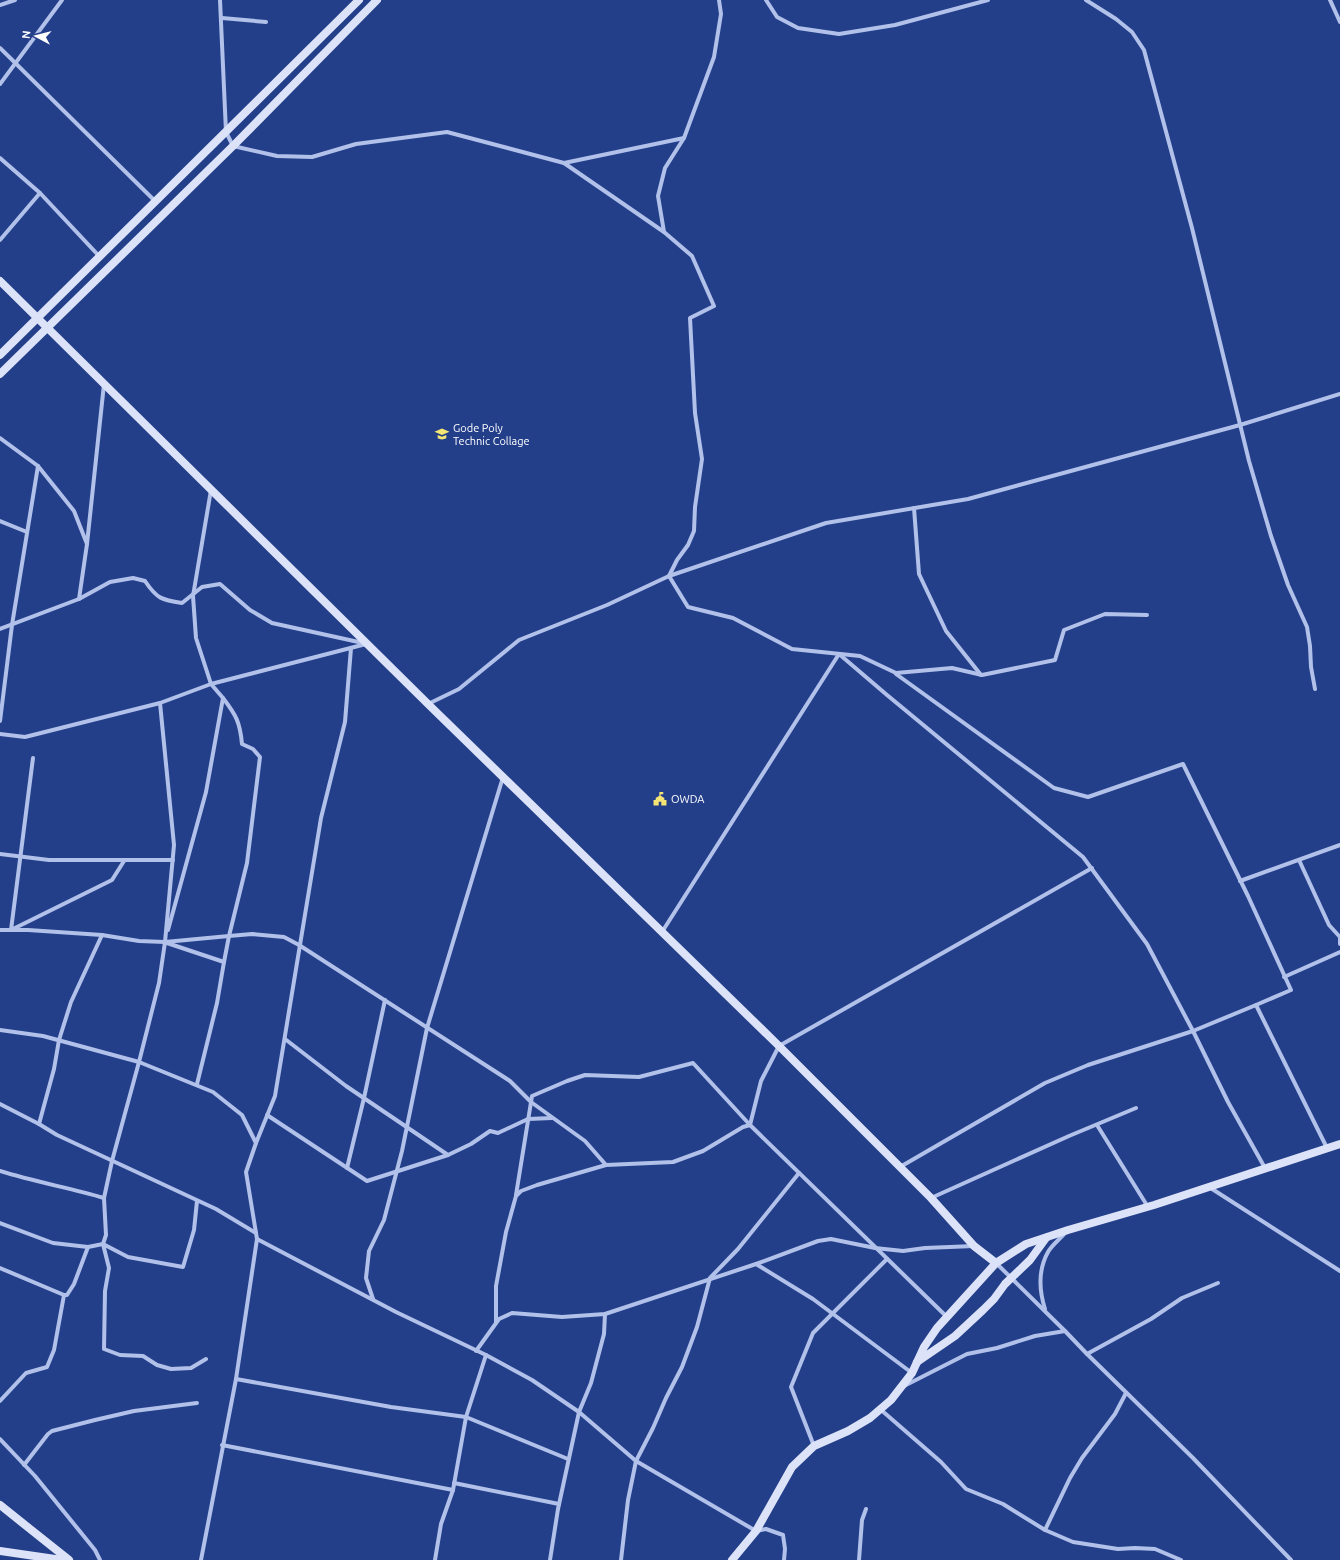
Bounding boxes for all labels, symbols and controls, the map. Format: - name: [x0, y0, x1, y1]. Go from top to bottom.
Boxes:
- north arrow: [16, 16, 56, 56]
- text: N: [20, 30, 33, 40]
- place label: Gode Poly Technic Collage: [453, 422, 530, 447]
- school or university icon: Gode Poly Technic Collage: [434, 426, 450, 442]
- public building icon: OWDA: [652, 791, 668, 807]
- place label: OWDA: [671, 793, 705, 805]

